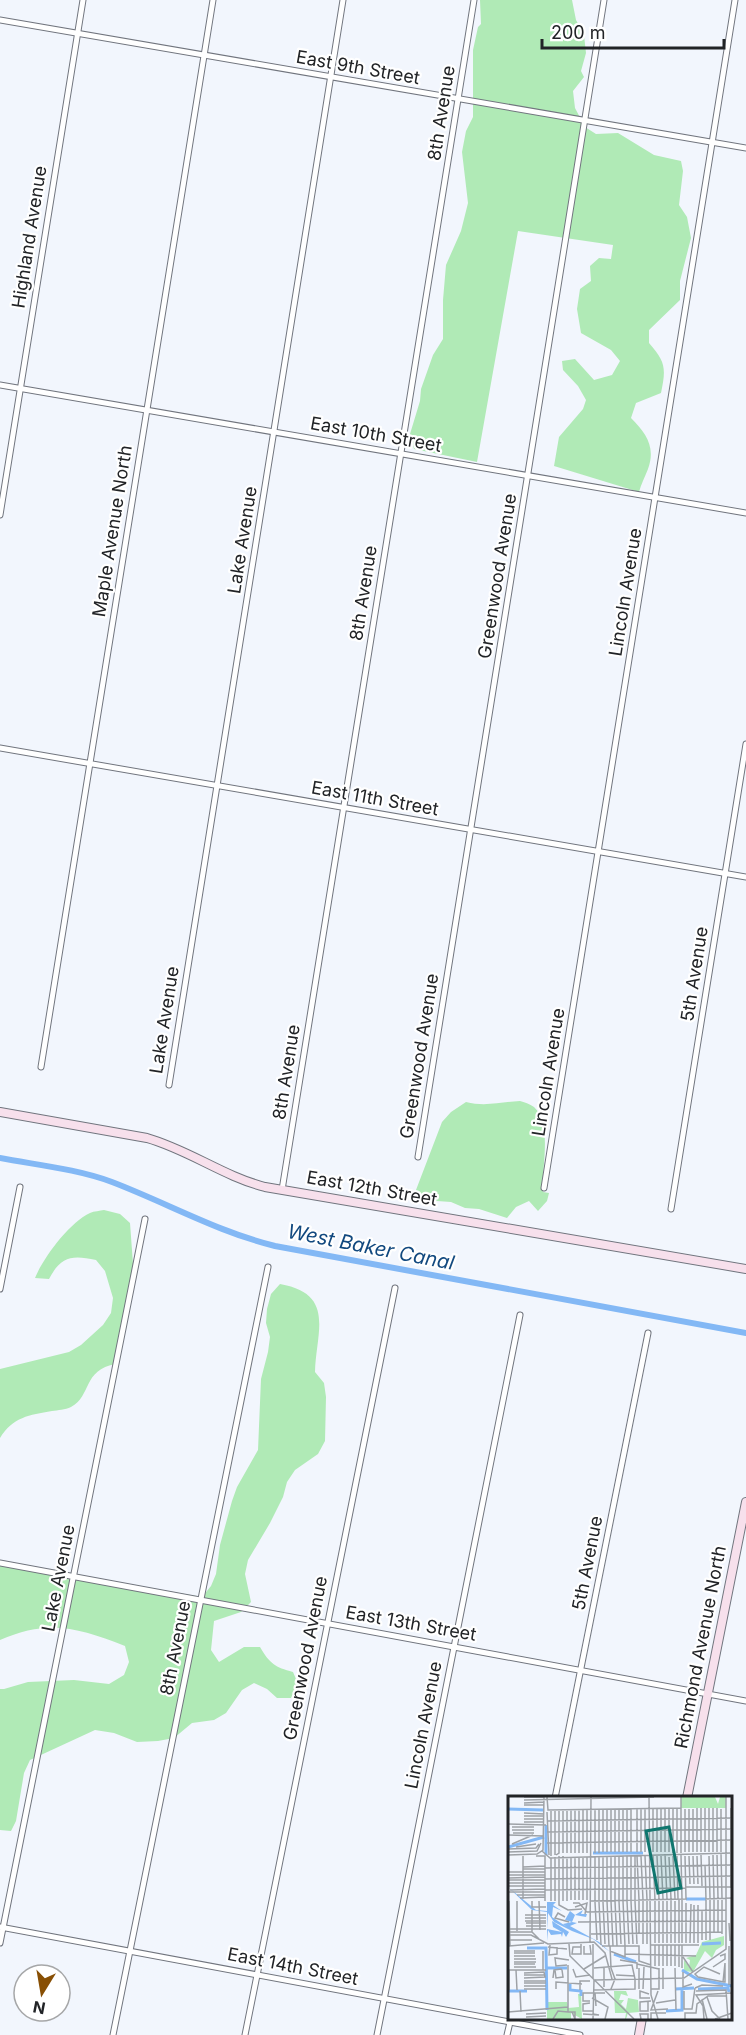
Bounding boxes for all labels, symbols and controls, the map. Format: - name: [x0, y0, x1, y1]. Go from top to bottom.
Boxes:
- scale bar: [542, 12, 724, 50]
- text: 200 m: [551, 22, 606, 43]
- street label: East 9th Street: [295, 46, 422, 88]
- street label: 8th Avenue: [423, 64, 459, 162]
- street label: Highland Avenue: [7, 164, 51, 310]
- street label: East 10th Street: [309, 412, 443, 456]
- street label: Maple Avenue North: [88, 444, 136, 618]
- street label: Lake Avenue: [223, 485, 261, 595]
- street label: Greenwood Avenue: [474, 492, 520, 660]
- street label: Lincoln Avenue: [604, 526, 646, 658]
- street label: 8th Avenue: [345, 544, 381, 642]
- street label: East 11th Street: [310, 776, 440, 820]
- street label: 5th Avenue: [676, 925, 712, 1023]
- street label: Lake Avenue: [145, 965, 183, 1075]
- street label: Greenwood Avenue: [396, 972, 442, 1140]
- street label: Lincoln Avenue: [527, 1006, 569, 1138]
- street label: 8th Avenue: [268, 1023, 304, 1121]
- street label: East 12th Street: [305, 1166, 439, 1210]
- water label: West Baker Canal: [286, 1219, 457, 1275]
- street label: 5th Avenue: [568, 1514, 606, 1612]
- street label: Lake Avenue: [37, 1523, 79, 1633]
- street label: Richmond Avenue North: [670, 1544, 730, 1750]
- street label: Greenwood Avenue: [279, 1574, 331, 1742]
- street label: 8th Avenue: [156, 1599, 194, 1697]
- street label: East 13th Street: [344, 1601, 478, 1645]
- street label: Lincoln Avenue: [400, 1659, 446, 1791]
- inset map: [508, 1796, 731, 2020]
- street label: East 14th Street: [226, 1943, 360, 1989]
- north arrow: [12, 1963, 72, 2023]
- text: N: [31, 1997, 47, 2019]

